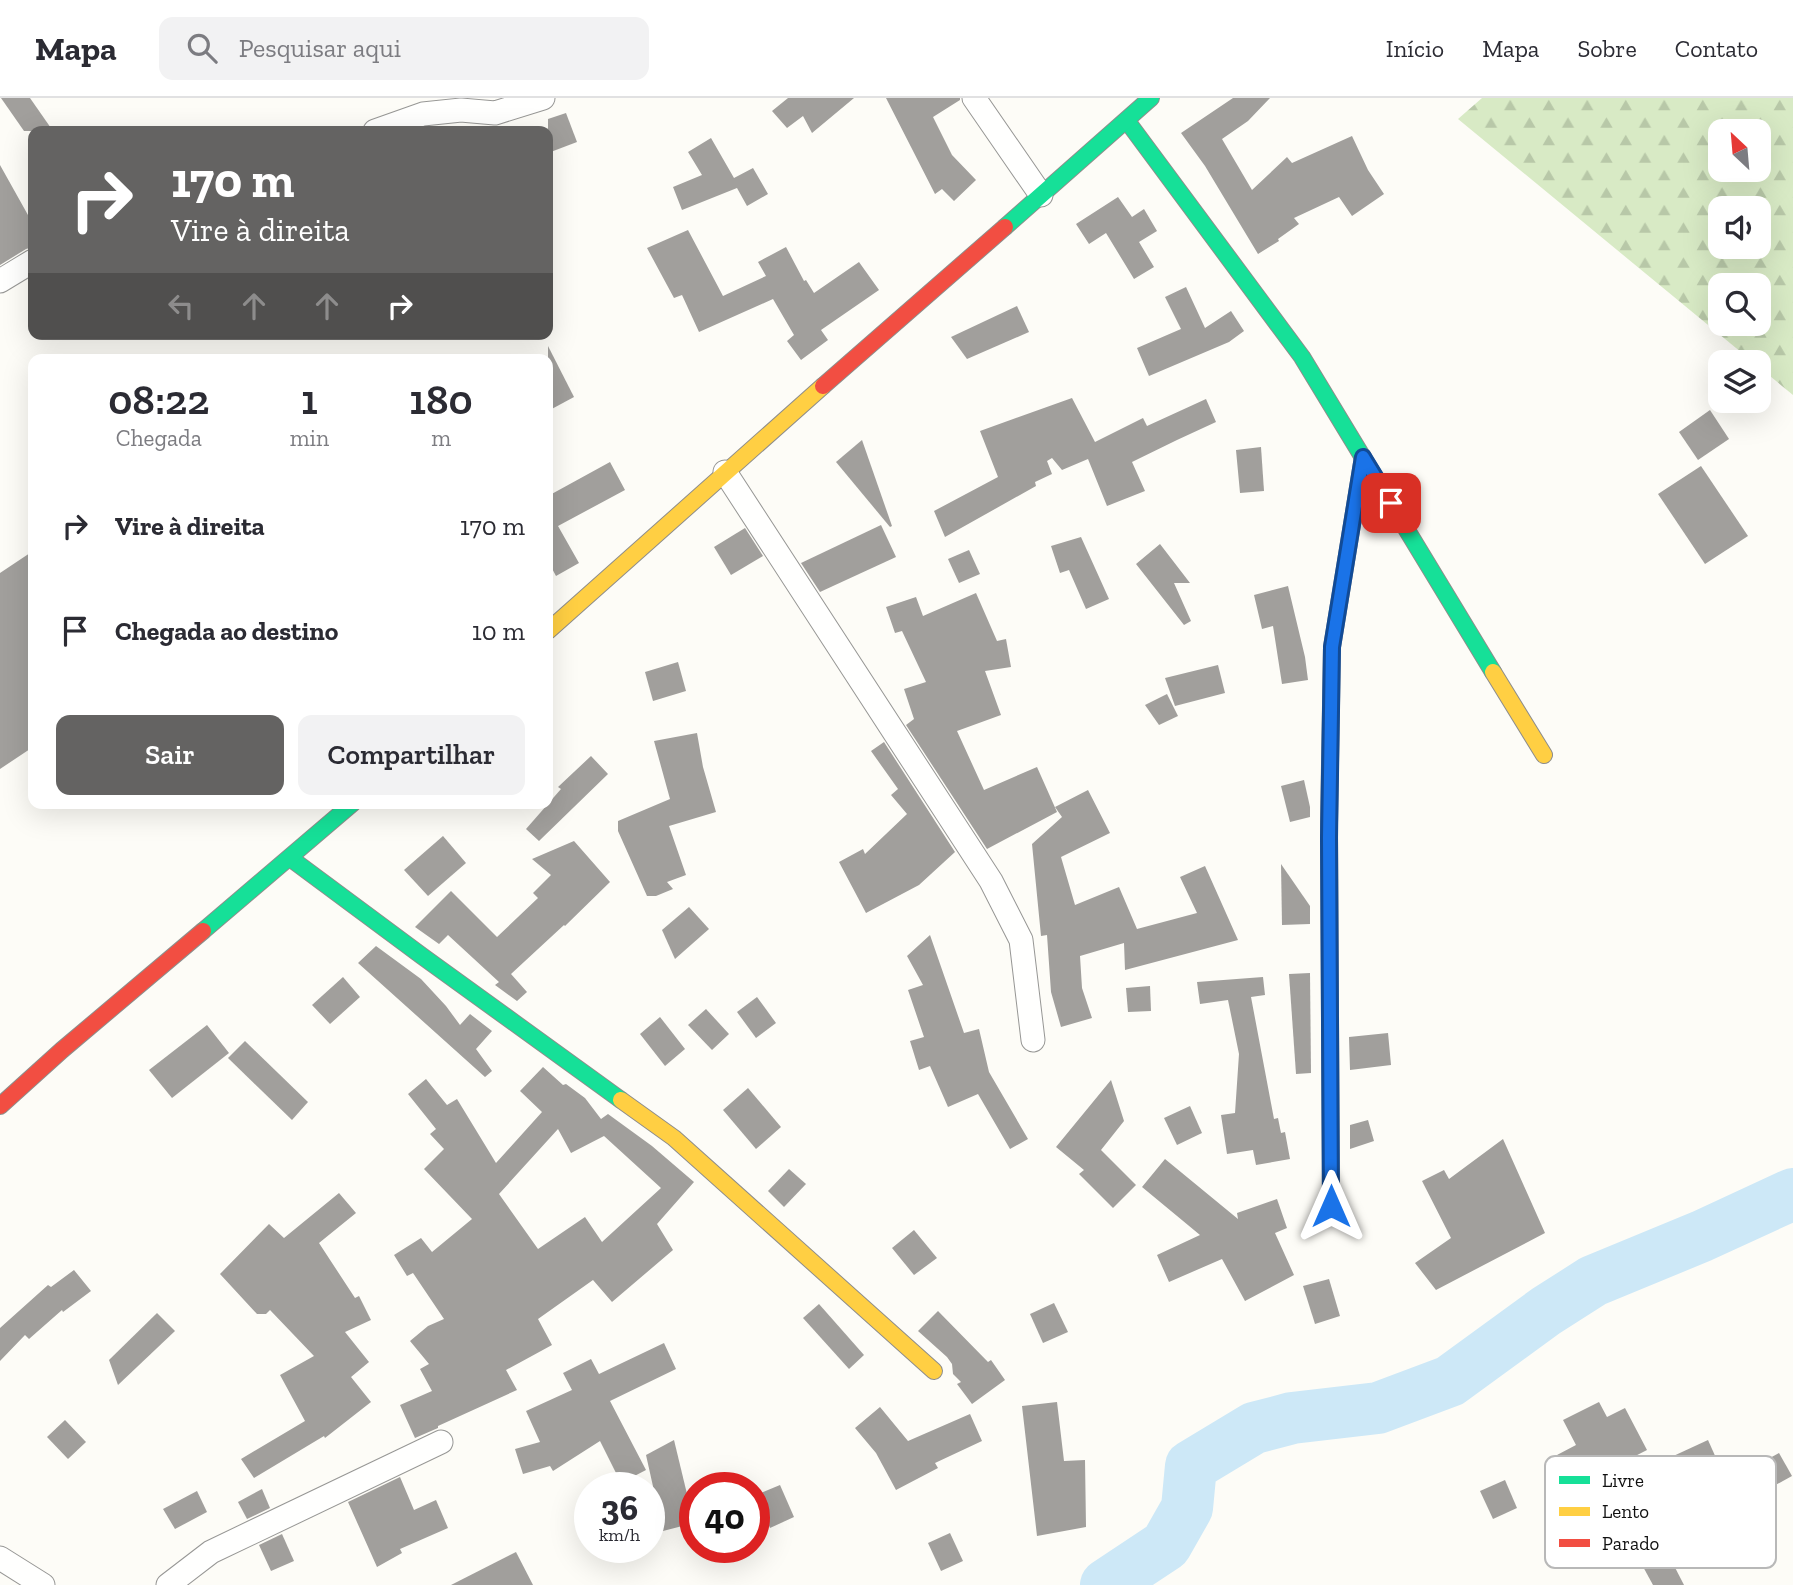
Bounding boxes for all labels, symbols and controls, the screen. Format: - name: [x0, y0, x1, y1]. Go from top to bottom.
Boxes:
- search box: [159, 17, 649, 80]
- text: Mapa: [35, 29, 117, 68]
- icon: search: [183, 29, 221, 67]
- text: Pesquisar aqui: [239, 32, 401, 64]
- text: Início: [1386, 34, 1444, 63]
- text: Mapa: [1482, 34, 1539, 63]
- text: Sobre: [1577, 34, 1637, 63]
- text: Contato: [1675, 34, 1758, 63]
- north arrow: [1708, 119, 1771, 182]
- map controls: [1708, 119, 1771, 413]
- text: 170 m: [171, 151, 294, 210]
- icon: right: [56, 154, 147, 245]
- button: sound: [1708, 196, 1771, 259]
- text: Vire à direita: [171, 211, 350, 249]
- button: search: [1708, 273, 1771, 336]
- icon: left: [162, 287, 200, 325]
- icon: ahead: [235, 287, 273, 325]
- icon: ahead: [308, 287, 346, 325]
- icon: right: [381, 287, 419, 325]
- button: layers: [1708, 350, 1771, 413]
- text: 08:22: [108, 374, 209, 425]
- text: 1: [301, 374, 318, 425]
- text: 180: [409, 374, 473, 425]
- text: Chegada: [116, 424, 202, 452]
- text: min: [290, 424, 329, 452]
- text: m: [431, 424, 451, 452]
- pin: [1361, 473, 1421, 533]
- icon: arrive: [1372, 484, 1410, 522]
- icon: right: [56, 507, 94, 545]
- text: Vire à direita: [115, 510, 265, 542]
- text: 170 m: [460, 510, 525, 542]
- icon: arrive: [56, 612, 94, 650]
- text: Chegada ao destino: [115, 615, 338, 647]
- text: 10 m: [472, 615, 525, 647]
- button: Sair: [56, 715, 284, 795]
- button: Compartilhar: [298, 715, 525, 795]
- position arrow: [1294, 1169, 1368, 1243]
- legend: [1545, 1456, 1776, 1568]
- text: Livre: [1602, 1469, 1644, 1492]
- speed limit sign: 40: [679, 1472, 770, 1563]
- text: 36: [601, 1487, 638, 1529]
- text: Lento: [1602, 1500, 1649, 1523]
- text: km/h: [599, 1524, 640, 1546]
- text: Parado: [1602, 1532, 1660, 1555]

